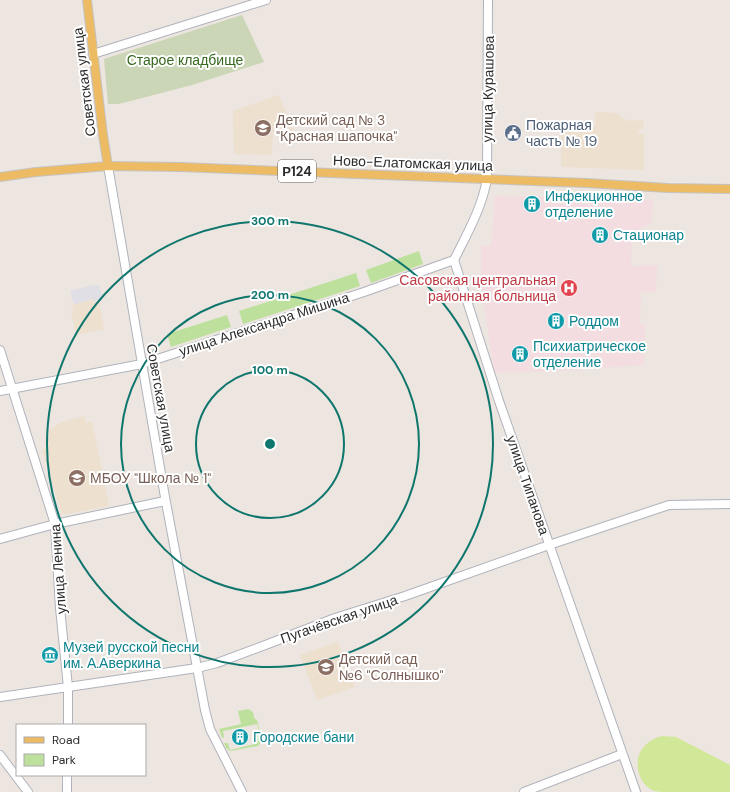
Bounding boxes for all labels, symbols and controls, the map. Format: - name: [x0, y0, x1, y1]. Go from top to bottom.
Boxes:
- street label: Советская улица: [68, 26, 100, 138]
- street label: улица Курашова: [478, 35, 498, 143]
- park label: Старое кладбище: [127, 51, 244, 69]
- place label: Детский сад № 3 "Красная шапочка": [276, 111, 397, 145]
- place label: Пожарная часть № 19: [526, 116, 598, 150]
- school or university icon: Детский сад № 3 "Красная шапочка": [253, 118, 273, 138]
- public building icon: Пожарная часть № 19: [503, 123, 523, 143]
- street label: Ново-Елатомская улица: [333, 151, 494, 175]
- road number: Р124: [278, 160, 316, 182]
- place label: Инфекционное отделение: [545, 187, 643, 221]
- building icon: Инфекционное отделение: [522, 194, 542, 214]
- text: 300 m: [251, 213, 289, 229]
- building icon: Стационар: [590, 225, 610, 245]
- place label: Стационар: [613, 226, 684, 244]
- place label: Сасовская центральная районная больница: [399, 271, 556, 305]
- hospital icon: Сасовская центральная районная больница: [559, 278, 579, 298]
- text: 200 m: [251, 287, 289, 303]
- street label: улица Александра Мишина: [177, 288, 352, 360]
- building icon: Роддом: [546, 311, 566, 331]
- place label: Роддом: [569, 312, 619, 330]
- place label: Психиатрическое отделение: [533, 337, 646, 371]
- street label: Советская улица: [143, 342, 179, 454]
- building icon: Психиатрическое отделение: [510, 344, 530, 364]
- text: 100 m: [252, 362, 288, 378]
- street label: улица Типанова: [503, 433, 553, 537]
- centre of rings: [263, 437, 277, 451]
- school or university icon: МБОУ "Школа № 1": [67, 468, 87, 488]
- place label: МБОУ "Школа № 1": [90, 469, 211, 487]
- street label: улица Ленина: [46, 523, 70, 615]
- street label: Пугачёвская улица: [278, 590, 400, 647]
- place label: Музей русской песни им. А.Аверкина: [63, 638, 199, 672]
- museum icon: Музей русской песни им. А.Аверкина: [40, 645, 60, 665]
- place label: Детский сад №6 "Солнышко": [339, 650, 444, 684]
- school or university icon: Детский сад №6 "Солнышко": [316, 657, 336, 677]
- legend: [16, 724, 146, 776]
- building icon: Городские бани: [230, 727, 250, 747]
- place label: Городские бани: [253, 728, 354, 746]
- text: Road: [52, 732, 80, 748]
- text: Park: [52, 752, 76, 768]

